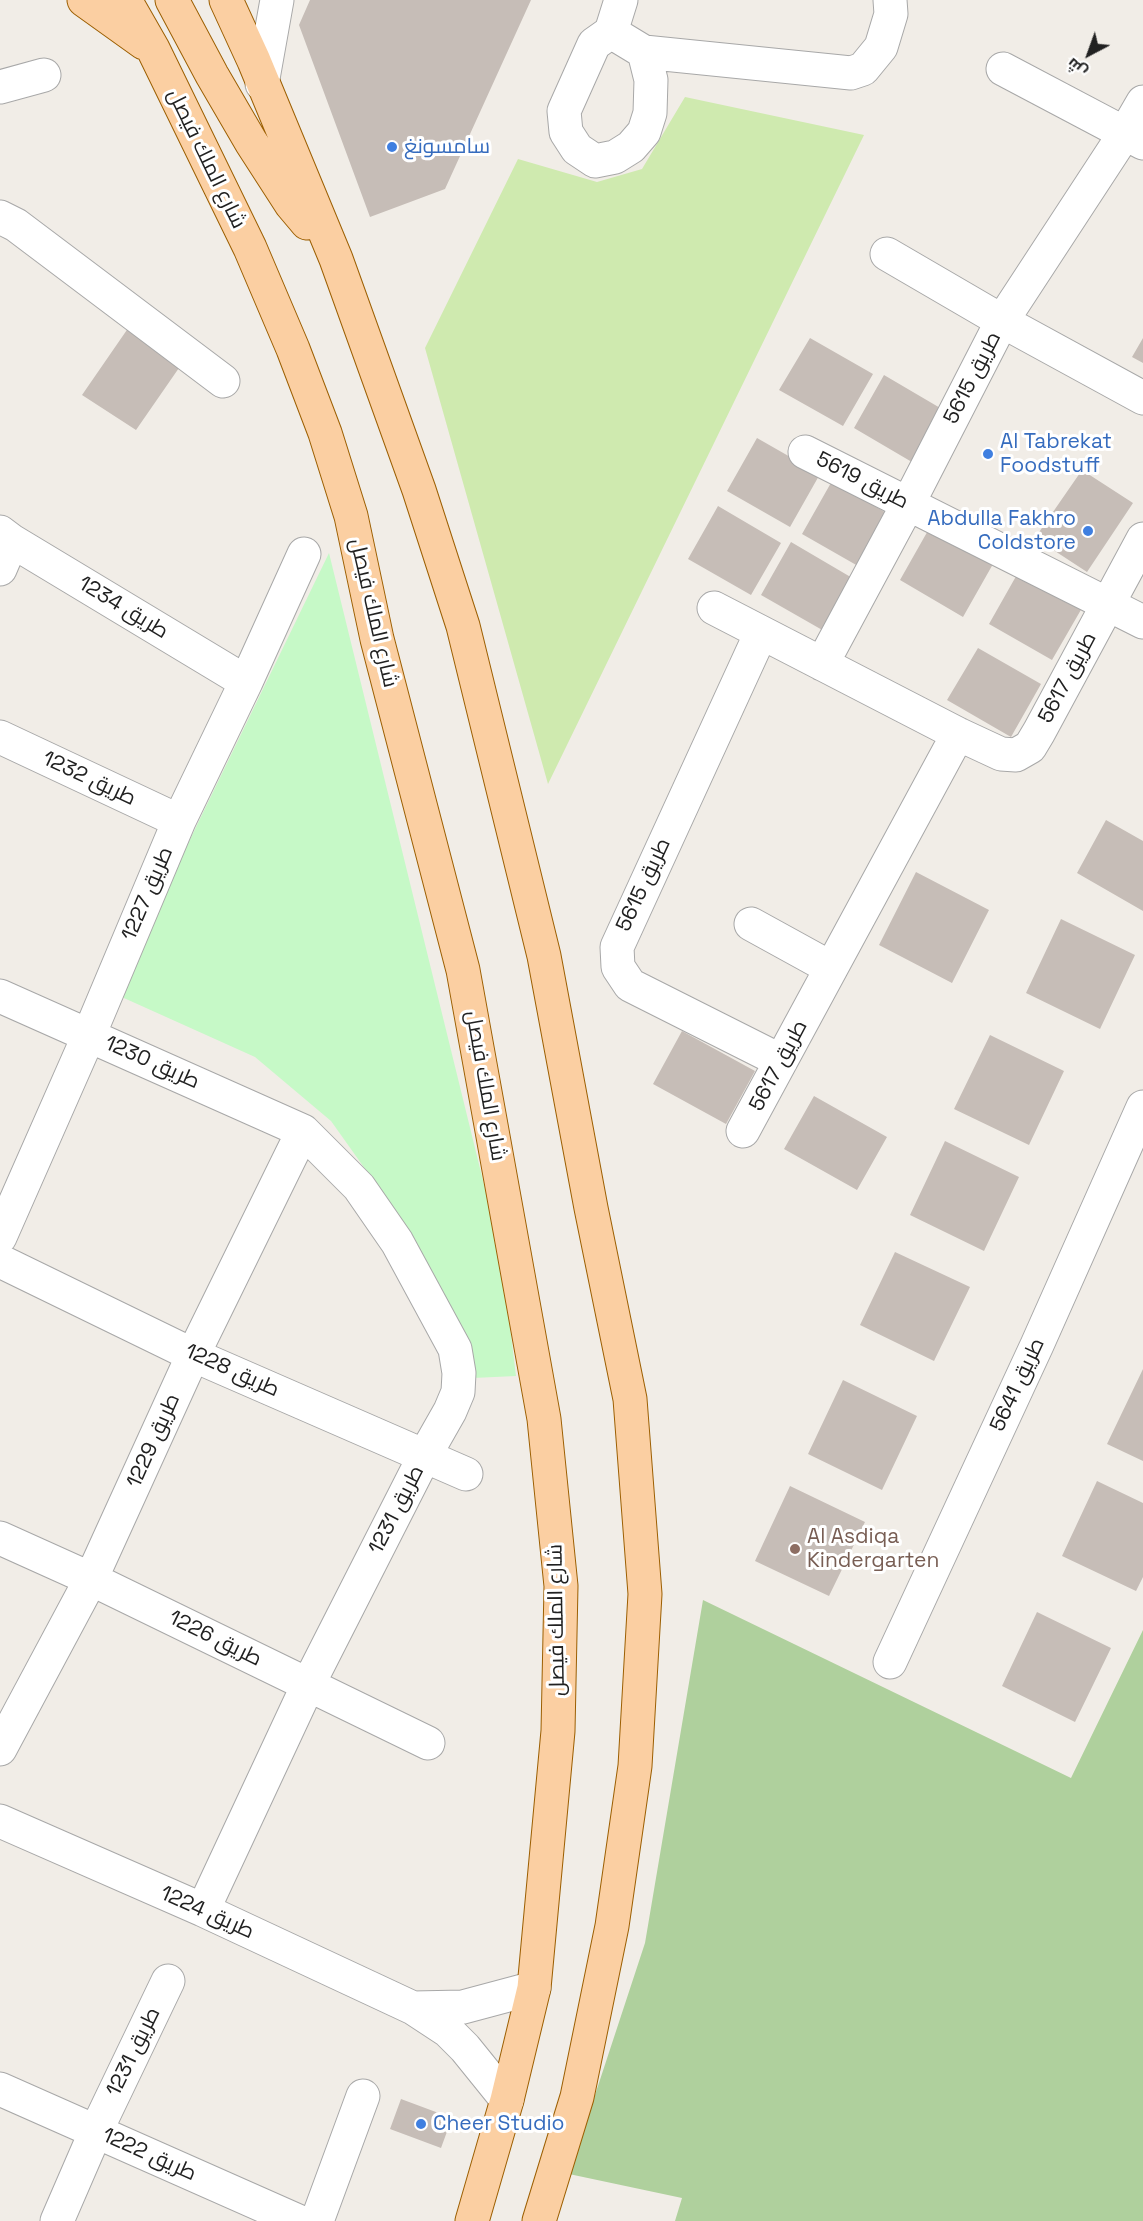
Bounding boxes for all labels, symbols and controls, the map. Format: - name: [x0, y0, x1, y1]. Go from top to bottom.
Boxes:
- north arrow: [1059, 24, 1119, 84]
- text: ش: [1062, 53, 1091, 83]
- street label: شارع الملك فيصل: [161, 85, 251, 233]
- place label: سامسونغ: [404, 134, 490, 160]
- marker: سامسونغ: [385, 140, 399, 154]
- street label: طريق 5615: [939, 328, 1007, 428]
- place label: Al Tabrekat Foodstuff: [1000, 429, 1112, 479]
- street label: طريق 5619: [812, 447, 912, 515]
- marker: Al Tabrekat Foodstuff: [981, 447, 995, 461]
- place label: Abdulla Fakhro Coldstore: [927, 506, 1076, 556]
- marker: Abdulla Fakhro Coldstore: [1081, 524, 1095, 538]
- street label: شارع الملك فيصل: [344, 536, 402, 690]
- street label: طريق 1234: [73, 571, 173, 645]
- street label: طريق 5617: [1034, 628, 1102, 728]
- street label: طريق 1232: [38, 746, 140, 812]
- street label: طريق 5615: [611, 834, 677, 936]
- street label: طريق 1227: [117, 843, 179, 945]
- street label: شارع الملك فيصل: [459, 1009, 511, 1163]
- street label: طريق 5617: [745, 1016, 813, 1116]
- street label: طريق 1230: [101, 1031, 203, 1095]
- street label: طريق 5641: [985, 1334, 1051, 1436]
- street label: طريق 1228: [181, 1339, 283, 1403]
- street label: طريق 1229: [122, 1390, 186, 1492]
- street label: طريق 1231: [364, 1462, 430, 1558]
- place label: Al Asdiqa Kindergarten: [807, 1524, 939, 1574]
- marker: Al Asdiqa Kindergarten: [788, 1542, 802, 1556]
- street label: شارع الملك فيصل: [543, 1544, 571, 1696]
- street label: طريق 1226: [164, 1606, 266, 1672]
- street label: طريق 1224: [156, 1881, 258, 1945]
- street label: طريق 1231: [102, 2003, 166, 2101]
- place label: Cheer Studio: [433, 2111, 565, 2137]
- marker: Cheer Studio: [414, 2117, 428, 2131]
- street label: طريق 1222: [98, 2123, 200, 2187]

